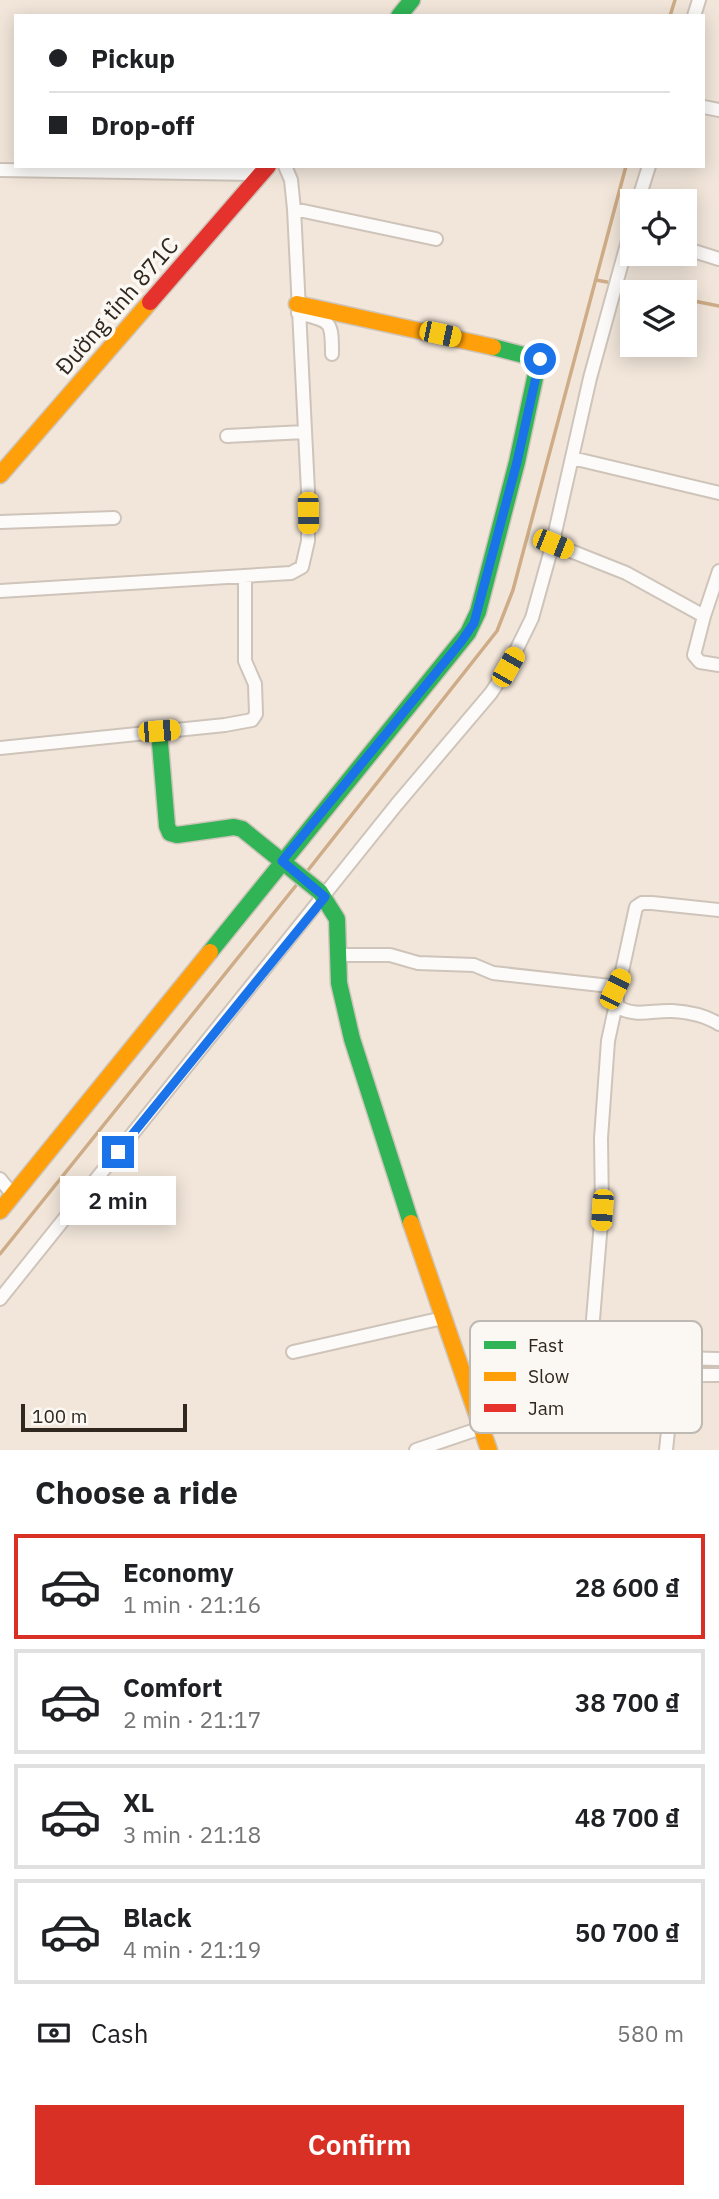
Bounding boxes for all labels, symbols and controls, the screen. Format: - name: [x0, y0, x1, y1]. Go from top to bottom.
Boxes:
- text: Pickup: [91, 41, 175, 75]
- text: Drop-off: [91, 108, 194, 142]
- map controls: [620, 189, 697, 357]
- button: locate: [620, 189, 697, 266]
- street label: Đường tỉnh 871C: [48, 230, 184, 381]
- button: layers: [620, 280, 697, 357]
- car: [418, 319, 463, 349]
- route start: [524, 343, 556, 375]
- car: [298, 492, 319, 534]
- car: [530, 526, 577, 562]
- car: [489, 644, 528, 690]
- car: [138, 719, 181, 743]
- car: [597, 966, 634, 1012]
- route end: [102, 1136, 134, 1168]
- callout: 2 min: [60, 1176, 176, 1226]
- text: 2 min: [88, 1185, 148, 1215]
- car: [591, 1188, 614, 1232]
- legend: [470, 1321, 702, 1433]
- text: Fast: [528, 1333, 564, 1357]
- text: Slow: [528, 1364, 569, 1388]
- text: Jam: [528, 1396, 564, 1420]
- scale bar: [21, 1401, 187, 1433]
- text: 100 m: [32, 1404, 87, 1428]
- text: Choose a ride: [35, 1471, 238, 1513]
- icon: car: [39, 1555, 102, 1618]
- text: Economy: [123, 1555, 234, 1589]
- text: 28 600 ₫: [575, 1570, 680, 1604]
- text: 1 min · 21:16: [123, 1589, 261, 1619]
- icon: car: [39, 1670, 102, 1733]
- text: Comfort: [123, 1670, 222, 1704]
- text: 38 700 ₫: [575, 1685, 680, 1719]
- text: 2 min · 21:17: [123, 1704, 261, 1734]
- icon: car: [39, 1785, 102, 1848]
- text: XL: [123, 1785, 154, 1819]
- text: 48 700 ₫: [575, 1800, 680, 1834]
- text: 3 min · 21:18: [123, 1819, 261, 1849]
- icon: car: [39, 1900, 102, 1963]
- text: Black: [123, 1900, 191, 1934]
- text: 50 700 ₫: [575, 1915, 680, 1949]
- text: 4 min · 21:19: [123, 1934, 261, 1964]
- icon: cash: [35, 2014, 73, 2052]
- text: Cash: [91, 2016, 148, 2050]
- text: 580 m: [617, 2018, 684, 2048]
- button: Confirm: [35, 2105, 684, 2185]

